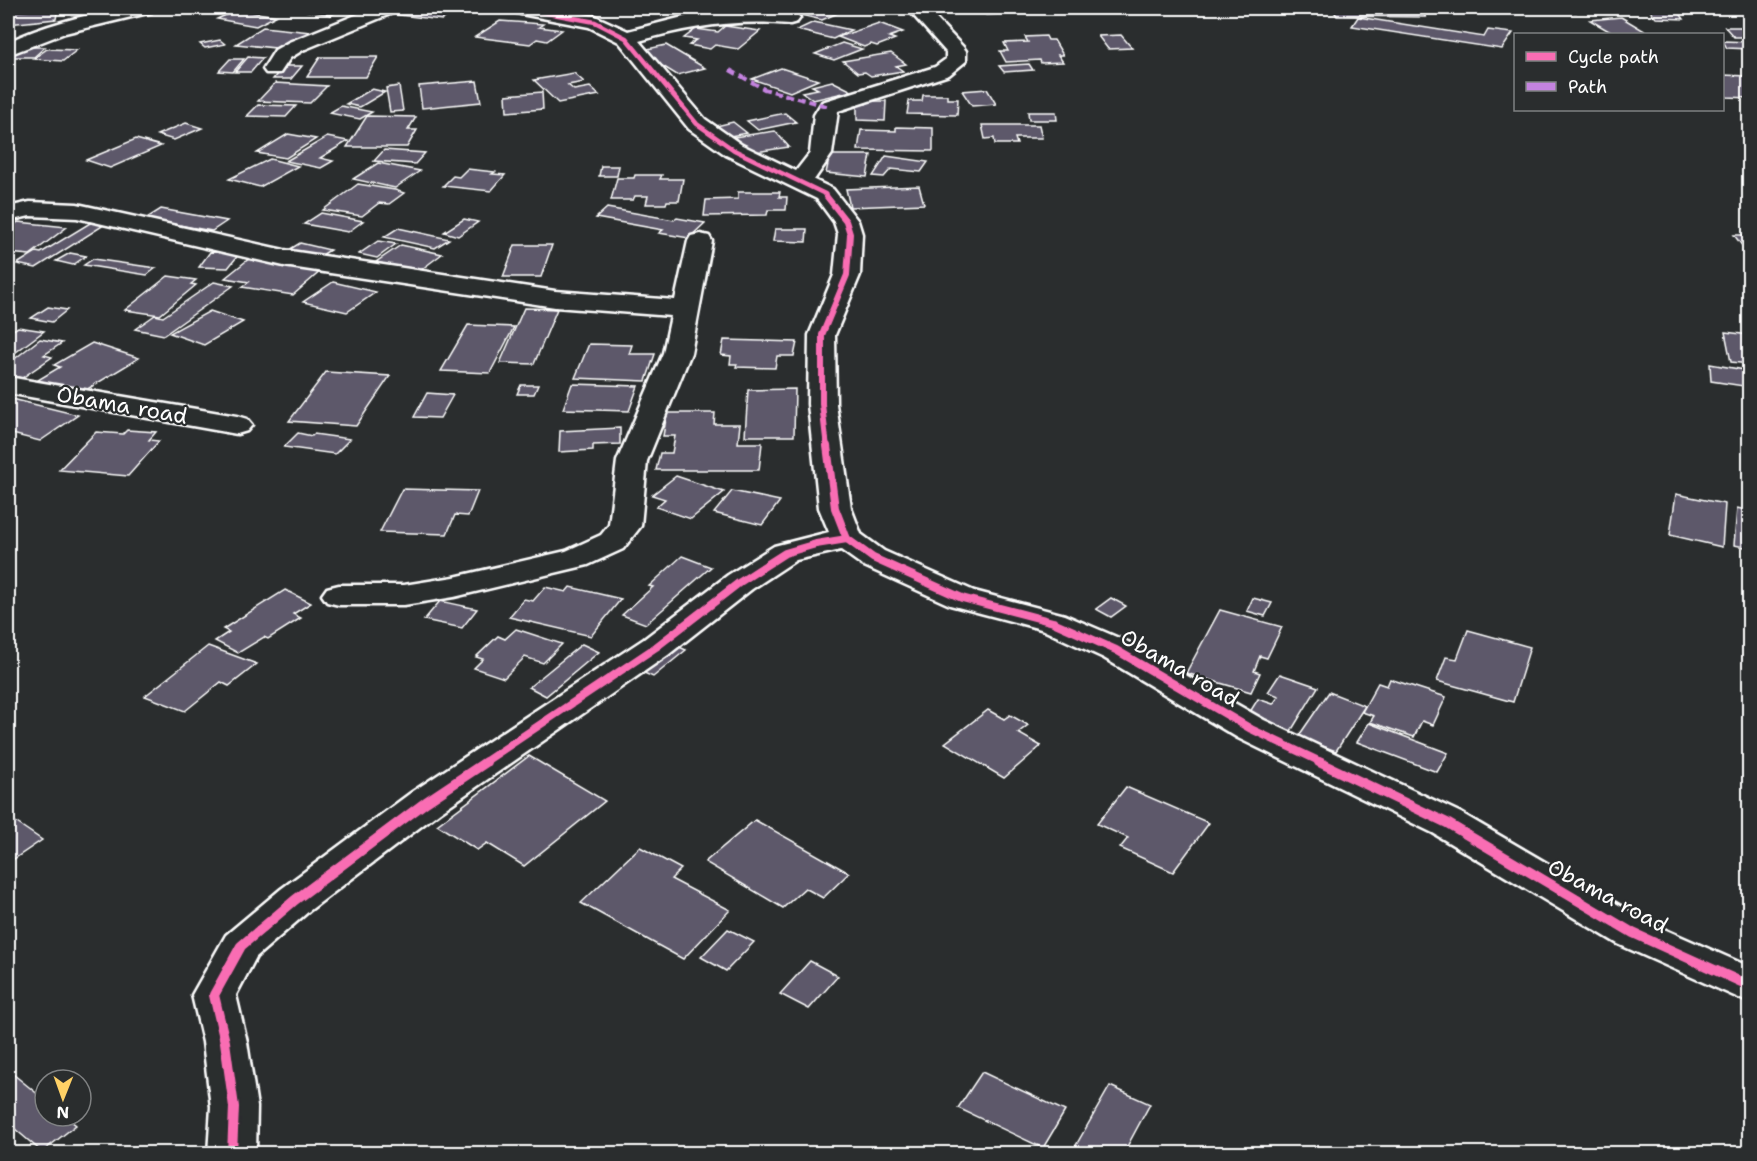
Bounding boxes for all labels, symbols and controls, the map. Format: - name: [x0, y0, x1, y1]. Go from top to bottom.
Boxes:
- legend: [1514, 33, 1724, 111]
- text: Cycle path: [1568, 45, 1659, 69]
- text: Path: [1568, 75, 1607, 99]
- street label: Obama road: [54, 379, 190, 431]
- street label: Obama road: [1115, 622, 1245, 714]
- street label: Obama road: [1543, 852, 1673, 940]
- north arrow: [33, 1068, 93, 1128]
- text: N: [56, 1102, 69, 1123]

